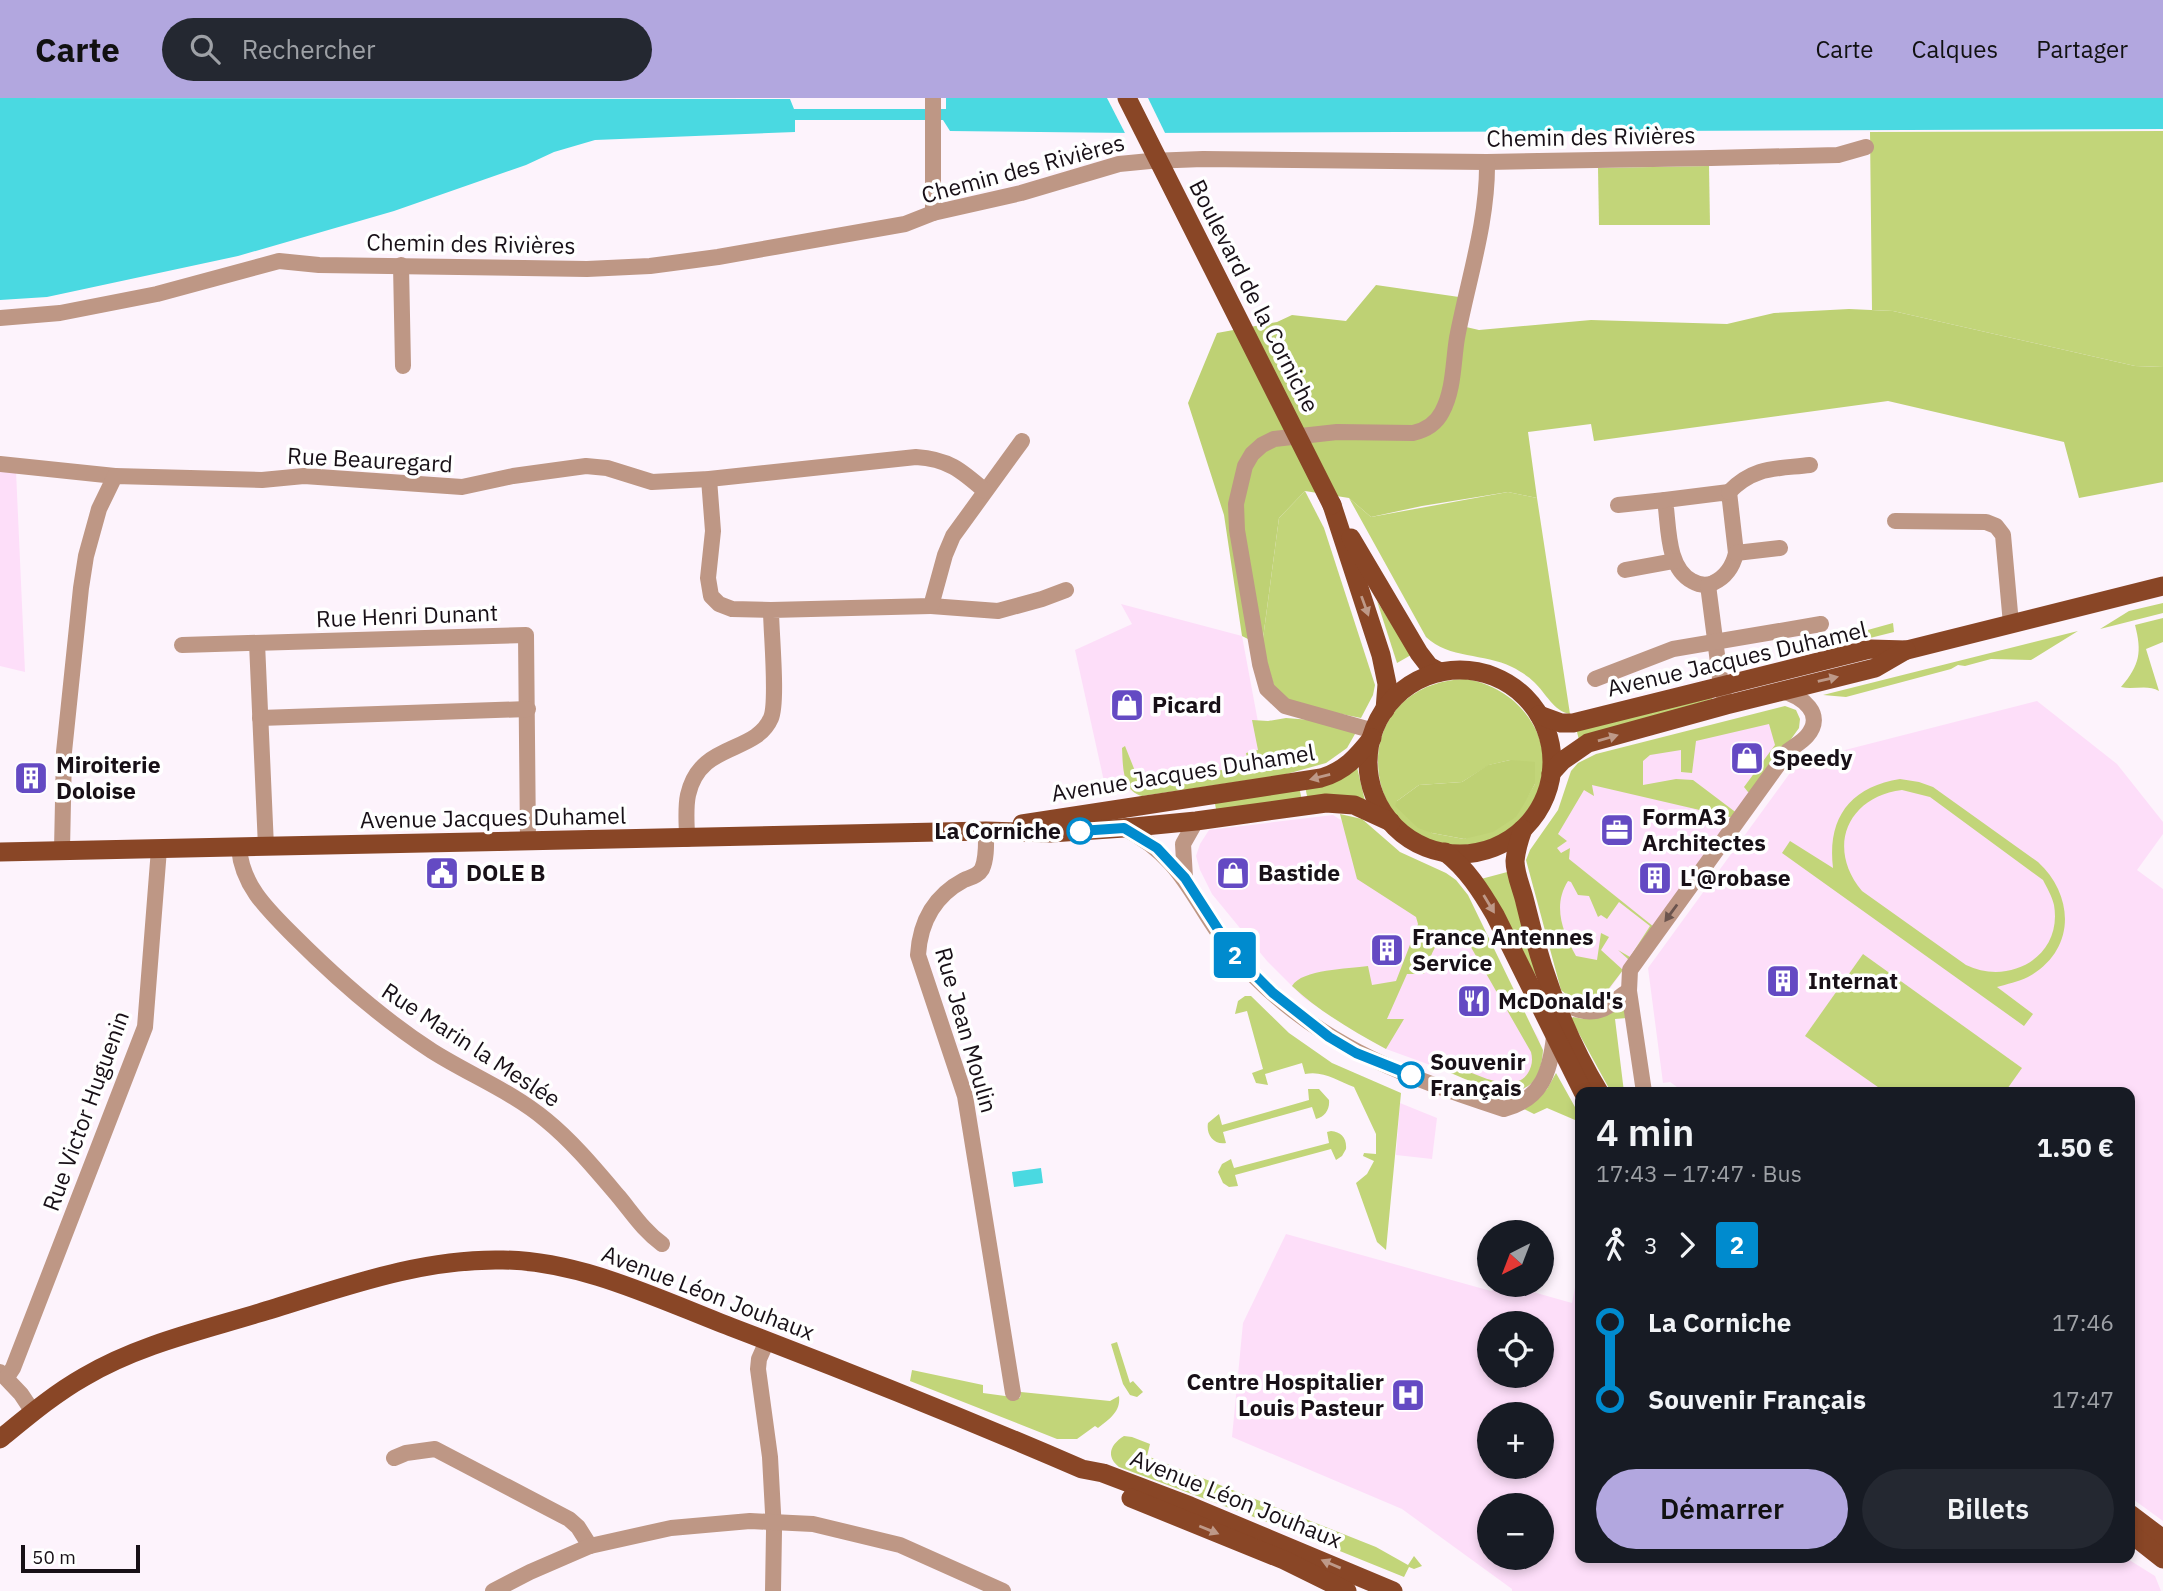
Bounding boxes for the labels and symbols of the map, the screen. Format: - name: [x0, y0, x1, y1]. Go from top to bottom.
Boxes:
- street label: Chemin des Rivières: [1486, 119, 1696, 153]
- street label: Chemin des Rivières: [918, 126, 1128, 210]
- street label: Boulevard de la Corniche: [1183, 174, 1327, 417]
- street label: Chemin des Rivières: [366, 226, 576, 260]
- street label: Rue Beauregard: [286, 440, 454, 478]
- one-way arrow: [1360, 595, 1371, 616]
- street label: Rue Henri Dunant: [315, 597, 499, 633]
- street label: Avenue Jacques Duhamel: [1604, 613, 1870, 703]
- one-way arrow: [1817, 674, 1839, 685]
- shop icon: Picard: [1108, 686, 1146, 724]
- place label: Picard: [1152, 689, 1222, 719]
- one-way arrow: [1597, 732, 1619, 743]
- street label: Avenue Jacques Duhamel: [1049, 736, 1317, 808]
- shop icon: Speedy: [1728, 739, 1766, 777]
- place label: Speedy: [1772, 742, 1853, 772]
- place label: Miroiterie Doloise: [56, 749, 161, 805]
- building icon: Miroiterie Doloise: [12, 759, 50, 797]
- one-way arrow: [1309, 772, 1331, 783]
- street label: Avenue Jacques Duhamel: [360, 800, 626, 834]
- place label: FormA3 Architectes: [1642, 801, 1766, 857]
- office icon: FormA3 Architectes: [1598, 811, 1636, 849]
- place label: La Corniche: [934, 815, 1061, 845]
- marker: La Corniche: [1067, 818, 1093, 844]
- public building icon: DOLE B: [423, 854, 461, 892]
- shop icon: Bastide: [1214, 854, 1252, 892]
- place label: DOLE B: [466, 857, 545, 887]
- place label: Bastide: [1258, 857, 1340, 887]
- building icon: L'@robase: [1636, 859, 1674, 897]
- place label: L'@robase: [1680, 862, 1791, 892]
- one-way arrow: [1482, 894, 1495, 913]
- one-way arrow: [1664, 904, 1678, 922]
- place label: France Antennes Service: [1412, 921, 1594, 977]
- building icon: France Antennes Service: [1368, 931, 1406, 969]
- line badge: 2: [1212, 932, 1258, 978]
- street label: Rue Jean Moulin: [929, 944, 1005, 1116]
- building icon: Internat: [1764, 962, 1802, 1000]
- place label: Internat: [1808, 965, 1898, 995]
- street label: Rue Marin la Meslée: [376, 975, 567, 1113]
- restaurant icon: McDonald's: [1455, 982, 1493, 1020]
- place label: McDonald's: [1498, 985, 1623, 1015]
- street label: Rue Victor Huguenin: [35, 1006, 135, 1215]
- place label: Souvenir Français: [1430, 1046, 1526, 1102]
- marker: Souvenir Français: [1398, 1062, 1424, 1088]
- north arrow: [1477, 1220, 1554, 1297]
- street label: Avenue Léon Jouhaux: [598, 1238, 819, 1347]
- place label: Centre Hospitalier Louis Pasteur: [1187, 1366, 1384, 1422]
- hospital icon: Centre Hospitalier Louis Pasteur: [1389, 1376, 1427, 1414]
- street label: Avenue Léon Jouhaux: [1126, 1442, 1347, 1554]
- one-way arrow: [1199, 1525, 1220, 1536]
- scale bar: [21, 1542, 140, 1574]
- one-way arrow: [1320, 1558, 1341, 1569]

